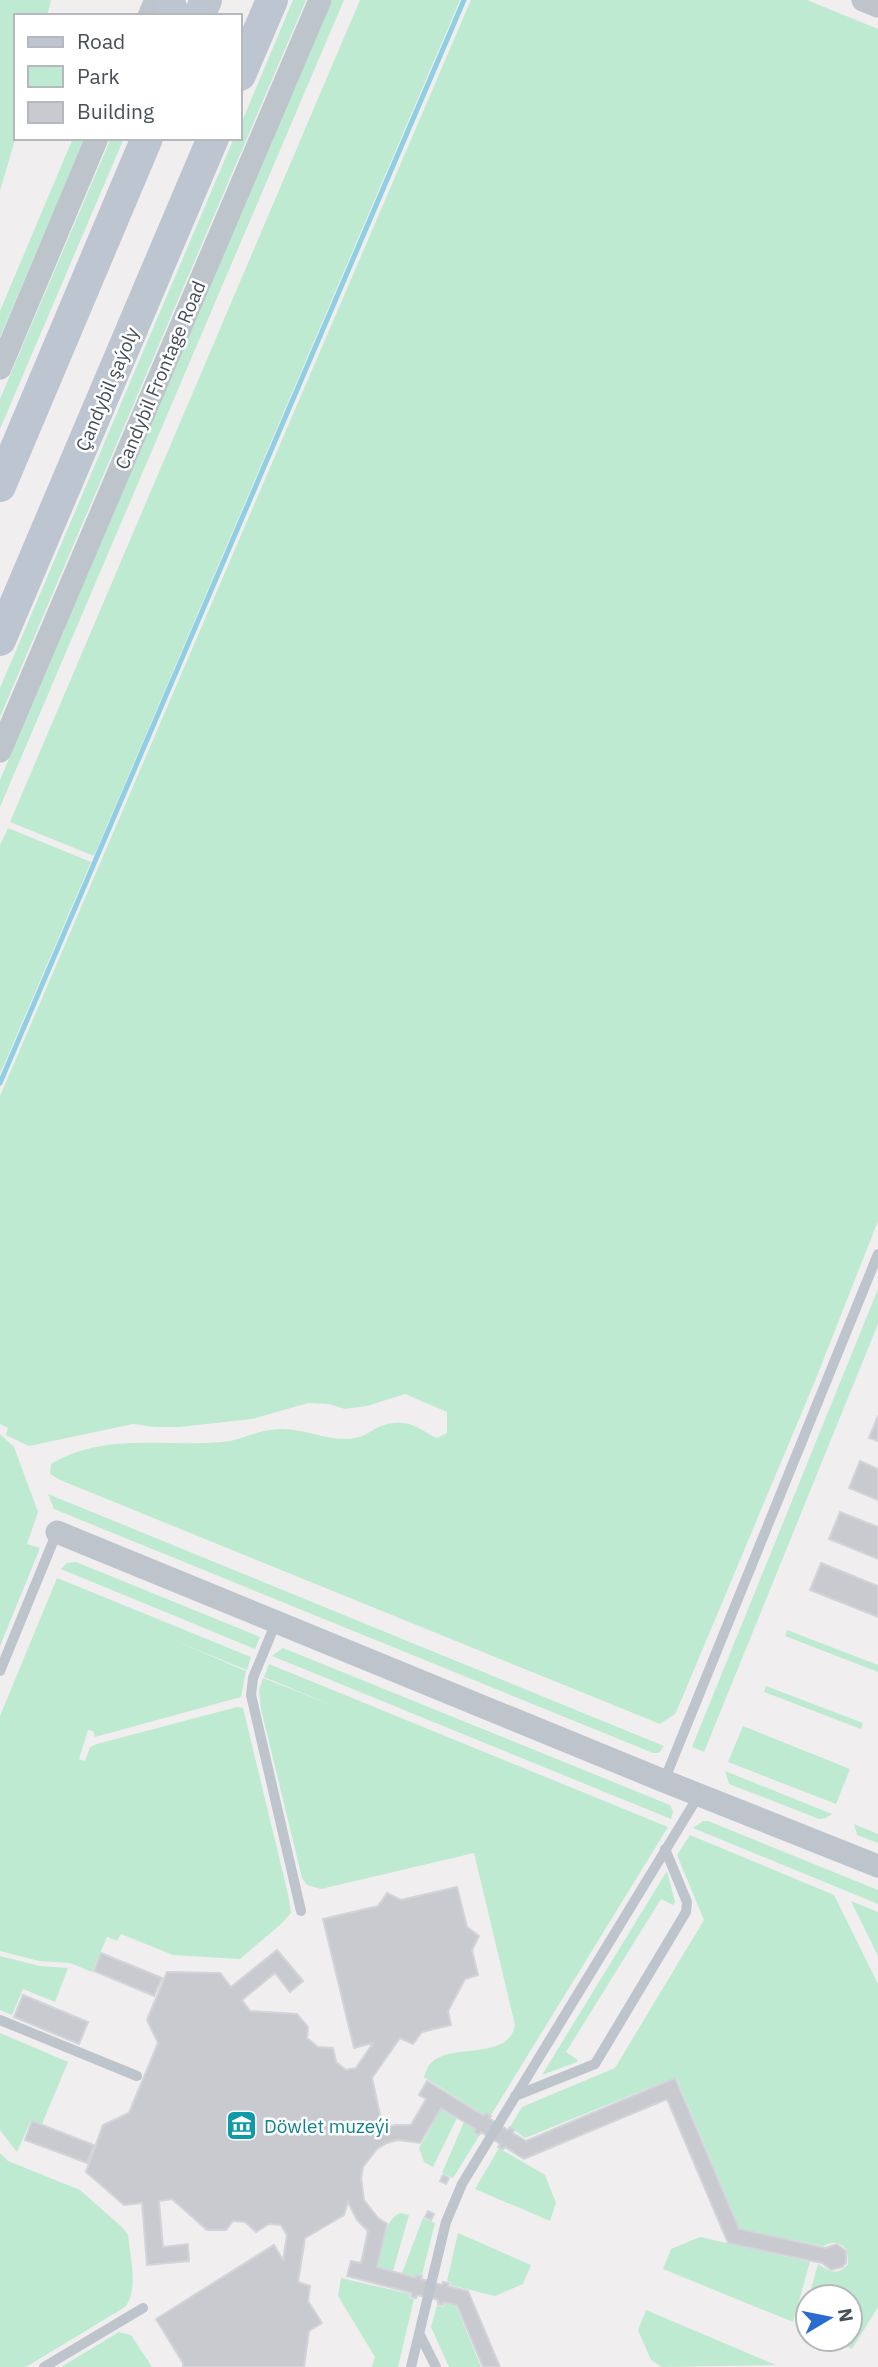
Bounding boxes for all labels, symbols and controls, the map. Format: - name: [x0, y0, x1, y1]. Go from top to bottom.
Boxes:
- legend: [14, 14, 242, 140]
- text: Road: [77, 27, 125, 55]
- text: Park: [77, 62, 120, 90]
- text: Building: [77, 97, 154, 125]
- street label: Candybil Frontage Road: [109, 277, 211, 473]
- street label: Çandybil şaýoly: [70, 323, 144, 455]
- museum icon: Döwlet muzeýi: [224, 2109, 258, 2143]
- place label: Döwlet muzeýi: [264, 2114, 389, 2138]
- north arrow: [794, 2283, 864, 2353]
- text: N: [833, 2306, 859, 2324]

